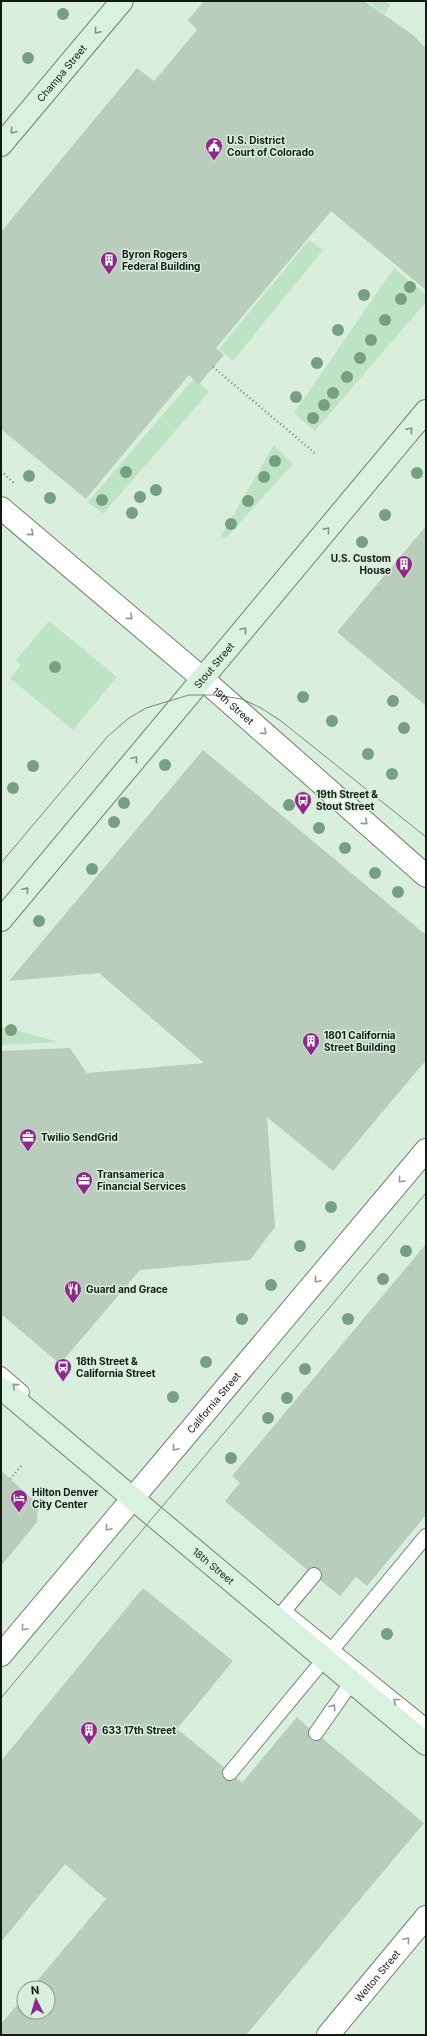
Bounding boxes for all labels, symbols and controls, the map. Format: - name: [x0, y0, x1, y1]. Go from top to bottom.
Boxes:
- one-way arrow: [94, 26, 101, 34]
- street label: Champa Street: [34, 42, 89, 104]
- one-way arrow: [11, 126, 18, 133]
- place label: U.S. District Court of Colorado: [227, 134, 314, 158]
- public building icon: U.S. District Court of Colorado: [204, 136, 224, 161]
- place label: Byron Rogers Federal Building: [122, 248, 200, 273]
- building icon: Byron Rogers Federal Building: [99, 250, 119, 275]
- one-way arrow: [406, 427, 413, 434]
- one-way arrow: [323, 527, 330, 534]
- one-way arrow: [26, 529, 33, 536]
- place label: U.S. Custom House: [331, 552, 391, 576]
- building icon: U.S. Custom House: [394, 554, 414, 579]
- one-way arrow: [125, 613, 133, 620]
- one-way arrow: [239, 627, 246, 634]
- street label: Stout Street: [191, 639, 237, 690]
- street label: 19th Street: [210, 684, 257, 727]
- one-way arrow: [259, 727, 266, 734]
- one-way arrow: [131, 756, 138, 764]
- place label: 19th Street & Stout Street: [316, 788, 378, 812]
- bus stop icon: 19th Street & Stout Street: [293, 790, 313, 815]
- one-way arrow: [361, 818, 368, 825]
- one-way arrow: [22, 887, 29, 894]
- place label: 1801 California Street Building: [324, 1029, 396, 1054]
- building icon: 1801 California Street Building: [301, 1031, 321, 1056]
- office icon: Twilio SendGrid: [18, 1127, 38, 1152]
- place label: Twilio SendGrid: [41, 1131, 118, 1143]
- place label: Transamerica Financial Services: [97, 1168, 187, 1192]
- office icon: Transamerica Financial Services: [74, 1170, 94, 1195]
- one-way arrow: [398, 1176, 405, 1183]
- one-way arrow: [315, 1275, 322, 1282]
- restaurant icon: Guard and Grace: [63, 1279, 83, 1304]
- place label: Guard and Grace: [86, 1283, 168, 1295]
- place label: 18th Street & California Street: [76, 1355, 156, 1379]
- bus stop icon: 18th Street & California Street: [53, 1357, 73, 1382]
- street label: California Street: [184, 1369, 243, 1436]
- one-way arrow: [13, 1383, 20, 1390]
- one-way arrow: [173, 1444, 180, 1451]
- place label: Hilton Denver City Center: [32, 1486, 98, 1511]
- hotel icon: Hilton Denver City Center: [9, 1488, 29, 1513]
- one-way arrow: [105, 1524, 112, 1531]
- street label: 18th Street: [190, 1545, 237, 1587]
- one-way arrow: [21, 1623, 28, 1631]
- one-way arrow: [393, 1699, 400, 1706]
- one-way arrow: [328, 1705, 335, 1712]
- building icon: 633 17th Street: [79, 1720, 99, 1745]
- place label: 633 17th Street: [102, 1724, 176, 1736]
- one-way arrow: [402, 1938, 409, 1945]
- street label: Welton Street: [352, 1947, 403, 2004]
- north arrow: [16, 1980, 56, 2020]
- text: N: [30, 1983, 40, 1997]

